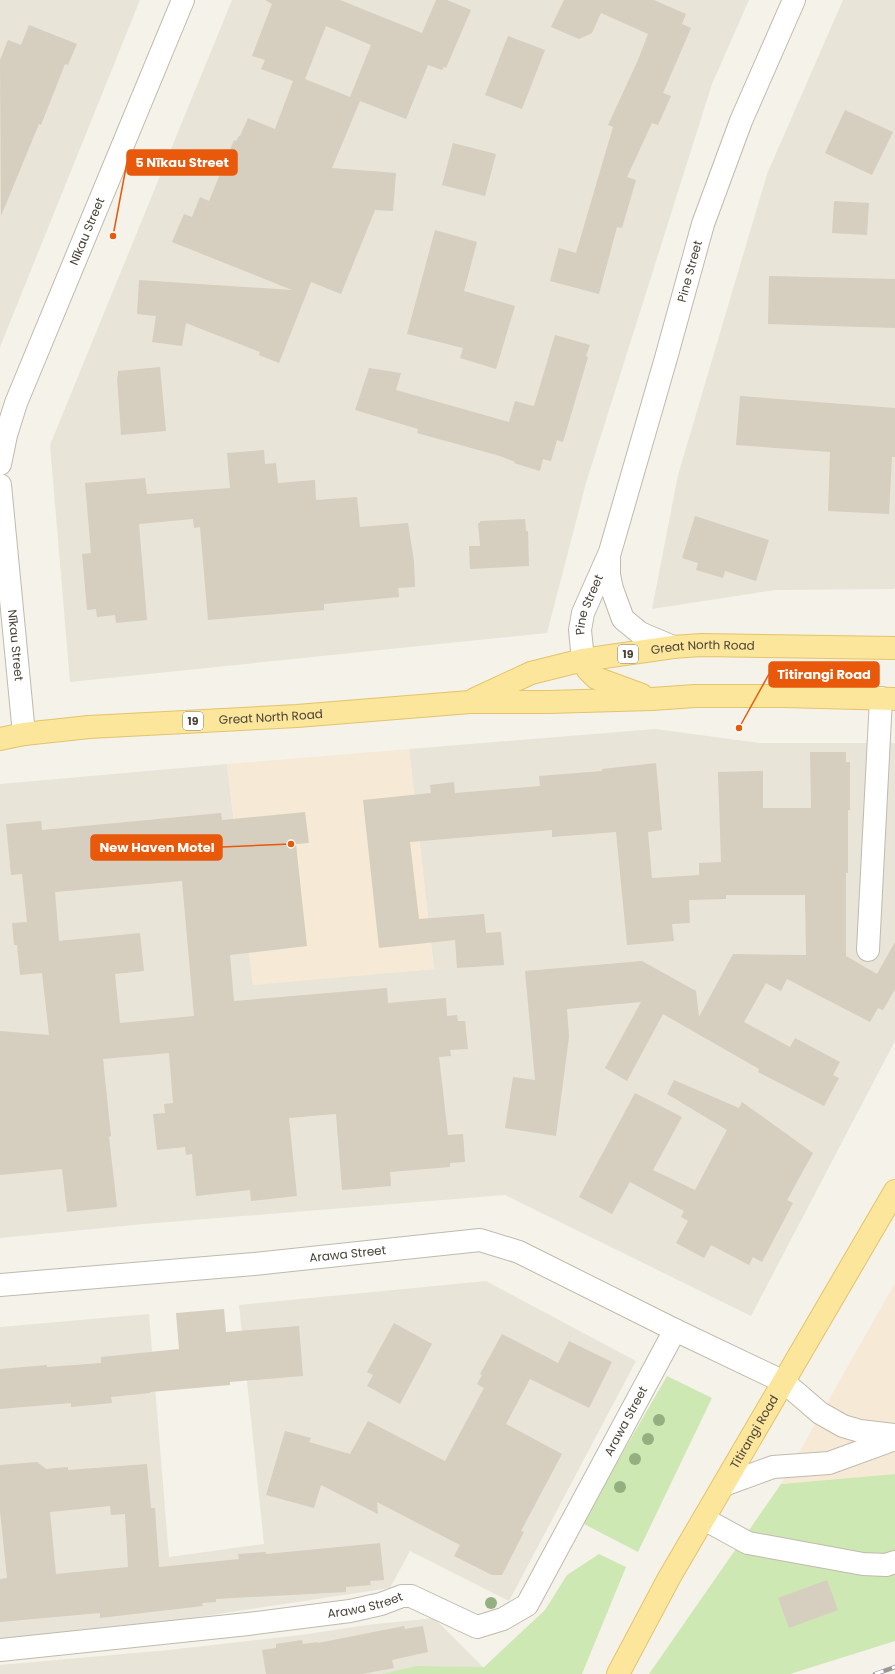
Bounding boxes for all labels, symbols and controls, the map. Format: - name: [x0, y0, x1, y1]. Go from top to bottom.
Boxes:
- callout: 5 Nīkau Street: [127, 150, 237, 175]
- text: 5 Nīkau Street: [135, 153, 229, 172]
- street label: Nīkau Street: [65, 195, 108, 268]
- street label: Pine Street: [673, 238, 706, 304]
- street label: Pine Street: [571, 572, 607, 636]
- street label: Nīkau Street: [4, 609, 28, 682]
- street label: Great North Road: [650, 636, 755, 658]
- road number: 19: [618, 645, 638, 663]
- callout: Titirangi Road: [769, 662, 879, 687]
- text: Titirangi Road: [777, 665, 871, 684]
- street label: Great North Road: [218, 705, 323, 728]
- road number: 19: [183, 712, 203, 730]
- callout: New Haven Motel: [91, 835, 222, 860]
- text: New Haven Motel: [99, 838, 215, 857]
- street label: Arawa Street: [308, 1241, 387, 1266]
- street label: Arawa Street: [600, 1383, 651, 1459]
- street label: Titirangi Road: [726, 1392, 782, 1472]
- street label: Arawa Street: [326, 1588, 405, 1622]

